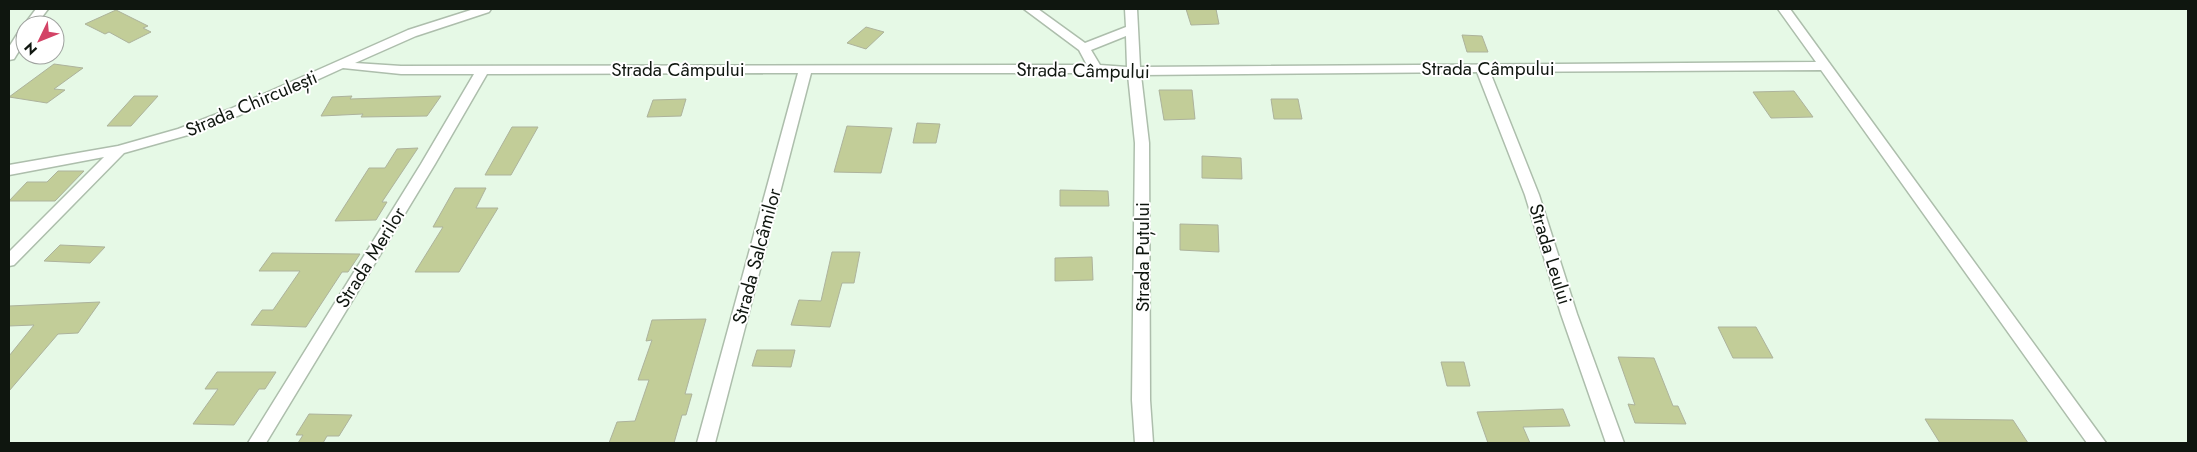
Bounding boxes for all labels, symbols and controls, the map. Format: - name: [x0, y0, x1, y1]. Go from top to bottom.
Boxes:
- north arrow: [15, 15, 65, 65]
- text: N: [19, 38, 42, 60]
- street label: Strada Câmpului: [1421, 55, 1555, 82]
- street label: Strada Câmpului: [611, 56, 745, 83]
- street label: Strada Câmpului: [1016, 56, 1150, 85]
- street label: Strada Chirculești: [181, 64, 321, 143]
- street label: Strada Salcâmilor: [725, 185, 788, 327]
- street label: Strada Merilor: [329, 201, 412, 313]
- street label: Strada Leului: [1522, 201, 1579, 308]
- street label: Strada Puțului: [1129, 202, 1156, 312]

